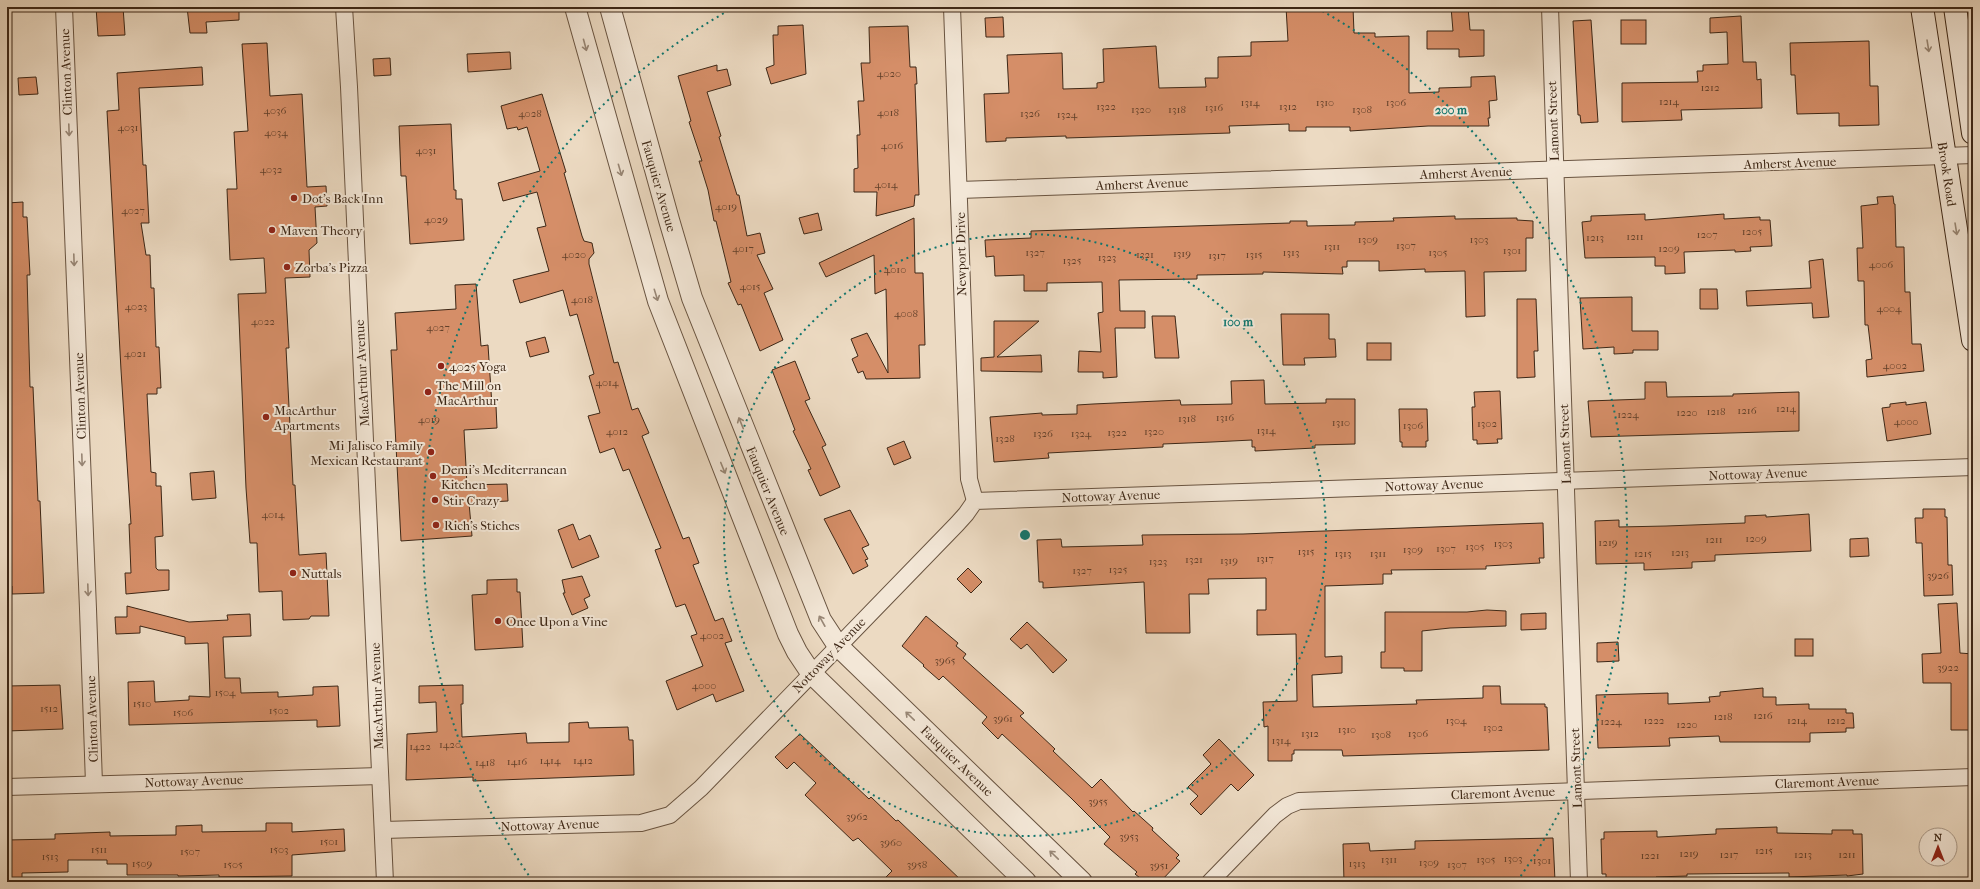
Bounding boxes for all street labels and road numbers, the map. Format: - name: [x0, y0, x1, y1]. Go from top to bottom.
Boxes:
- street label: Clinton Avenue: [57, 28, 75, 116]
- street label: Lamont Street: [1544, 80, 1562, 161]
- street label: Fauquier Avenue: [639, 138, 679, 234]
- street label: Brook Road: [1934, 141, 1960, 208]
- street label: Amherst Avenue: [1742, 154, 1837, 172]
- street label: Amherst Avenue: [1418, 164, 1513, 182]
- street label: Amherst Avenue: [1094, 175, 1189, 193]
- street label: Newport Drive: [953, 211, 969, 296]
- street label: MacArthur Avenue: [352, 319, 372, 427]
- street label: Clinton Avenue: [71, 352, 89, 440]
- street label: Lamont Street: [1556, 403, 1574, 484]
- street label: Fauquier Avenue: [743, 444, 793, 538]
- street label: Nottoway Avenue: [1708, 465, 1808, 483]
- street label: Nottoway Avenue: [1384, 476, 1484, 494]
- street label: Nottoway Avenue: [1061, 487, 1161, 505]
- street label: Nottoway Avenue: [789, 614, 869, 696]
- street label: MacArthur Avenue: [368, 642, 386, 750]
- street label: Clinton Avenue: [83, 675, 101, 763]
- street label: Fauquier Avenue: [918, 723, 997, 800]
- street label: Lamont Street: [1567, 727, 1585, 808]
- street label: Nottoway Avenue: [144, 772, 244, 790]
- street label: Claremont Avenue: [1775, 773, 1880, 791]
- street label: Claremont Avenue: [1451, 784, 1556, 802]
- street label: Nottoway Avenue: [500, 816, 600, 834]

